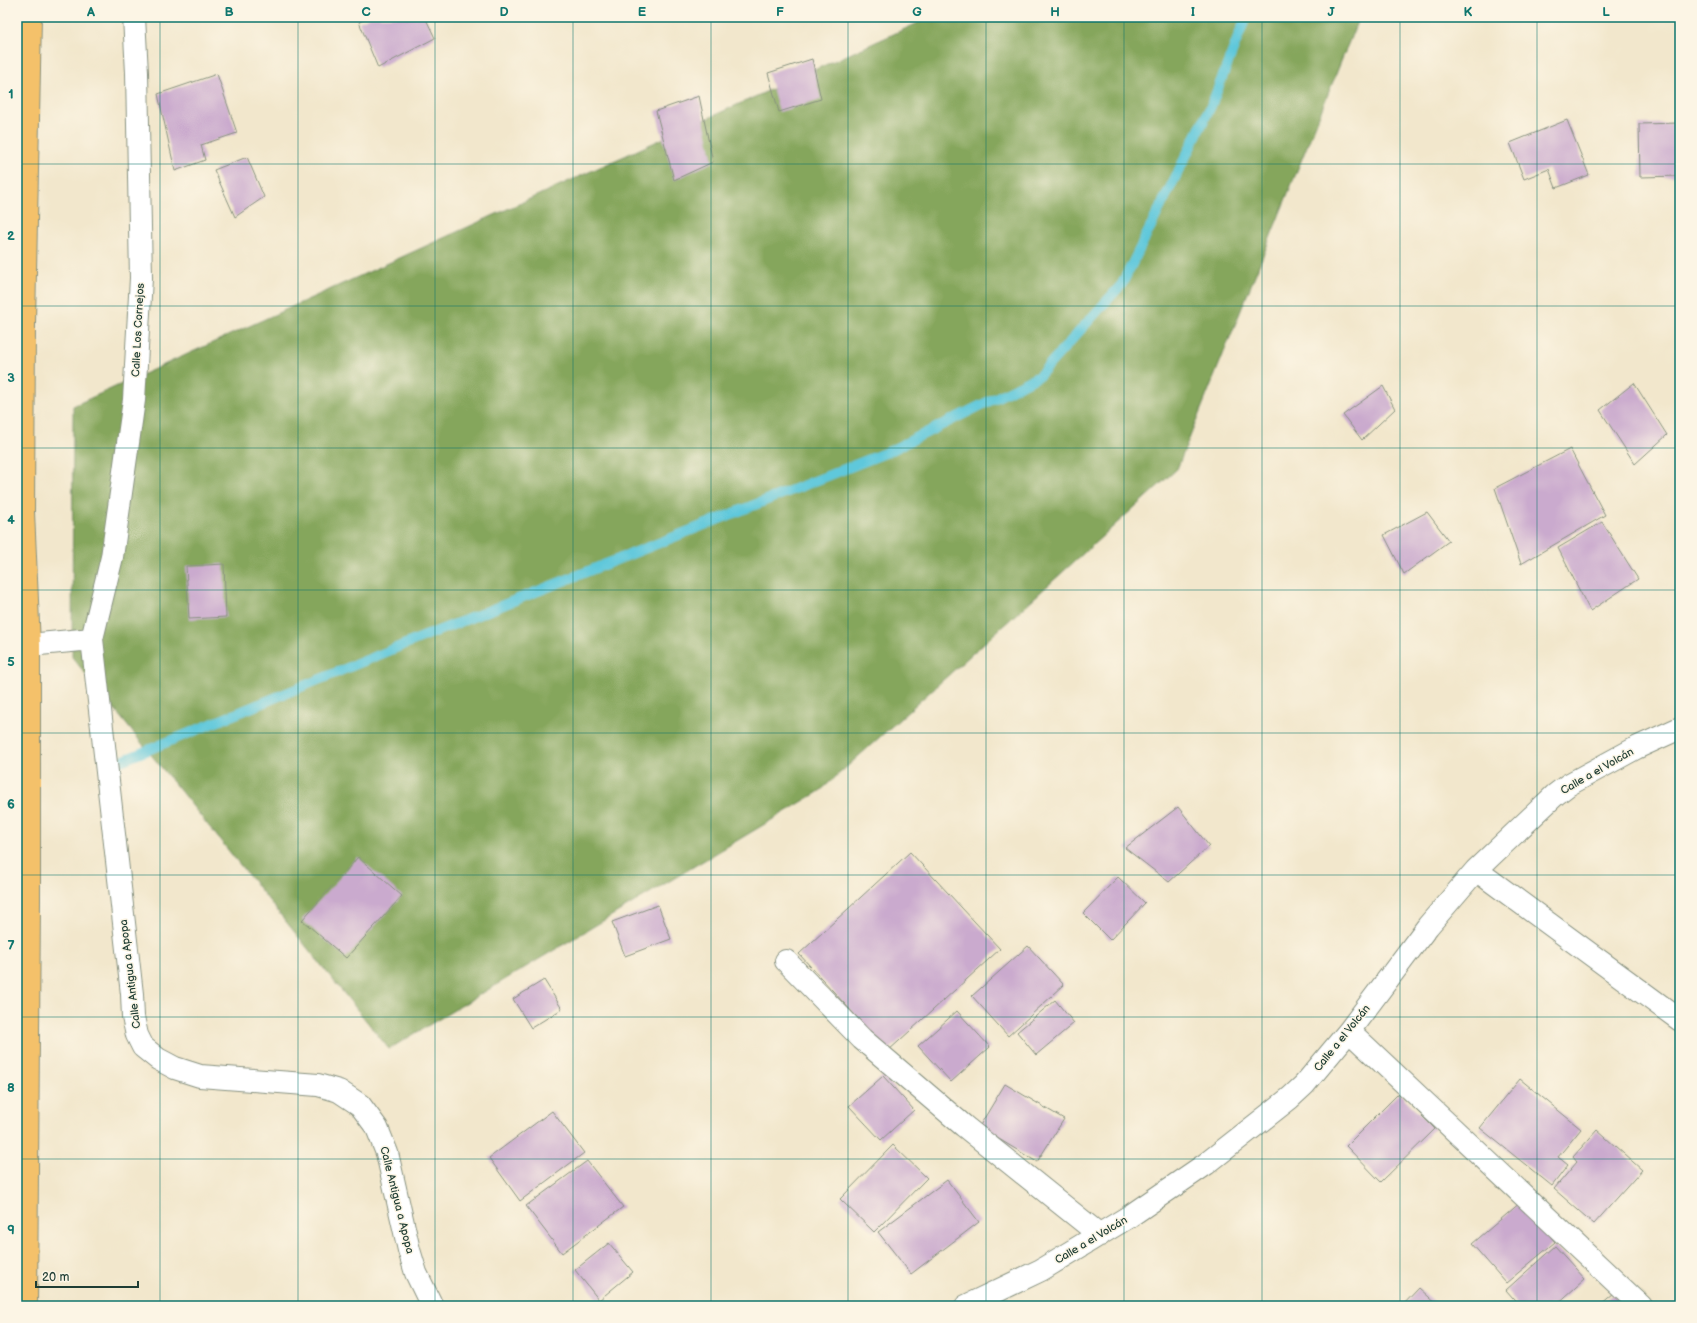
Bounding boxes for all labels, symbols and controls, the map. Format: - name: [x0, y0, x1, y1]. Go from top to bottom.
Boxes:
- text: A: [86, 4, 95, 20]
- text: B: [224, 4, 234, 20]
- text: C: [361, 4, 371, 20]
- text: D: [499, 4, 509, 20]
- text: E: [638, 4, 647, 20]
- text: F: [776, 4, 784, 20]
- text: G: [912, 4, 922, 20]
- text: H: [1050, 4, 1060, 20]
- text: I: [1191, 4, 1195, 20]
- text: J: [1327, 4, 1335, 20]
- text: K: [1464, 4, 1473, 20]
- text: L: [1602, 4, 1610, 20]
- text: 1: [8, 86, 14, 102]
- text: 2: [7, 228, 15, 244]
- street label: Calle Los Cornejos: [129, 282, 147, 377]
- text: 3: [7, 370, 15, 386]
- text: 4: [7, 512, 15, 528]
- text: 5: [7, 654, 15, 670]
- street label: Calle a el Volcán: [1558, 745, 1636, 797]
- text: 6: [7, 796, 15, 812]
- street label: Calle Antigua a Apopa: [117, 919, 143, 1029]
- text: 7: [7, 938, 15, 954]
- street label: Calle a el Volcán: [1311, 1002, 1373, 1074]
- text: 8: [7, 1080, 15, 1096]
- street label: Calle Antigua a Apopa: [377, 1145, 417, 1255]
- street label: Calle a el Volcán: [1052, 1213, 1130, 1267]
- text: 9: [7, 1222, 15, 1238]
- scale bar: [36, 1263, 138, 1289]
- text: 20 m: [42, 1270, 69, 1285]

